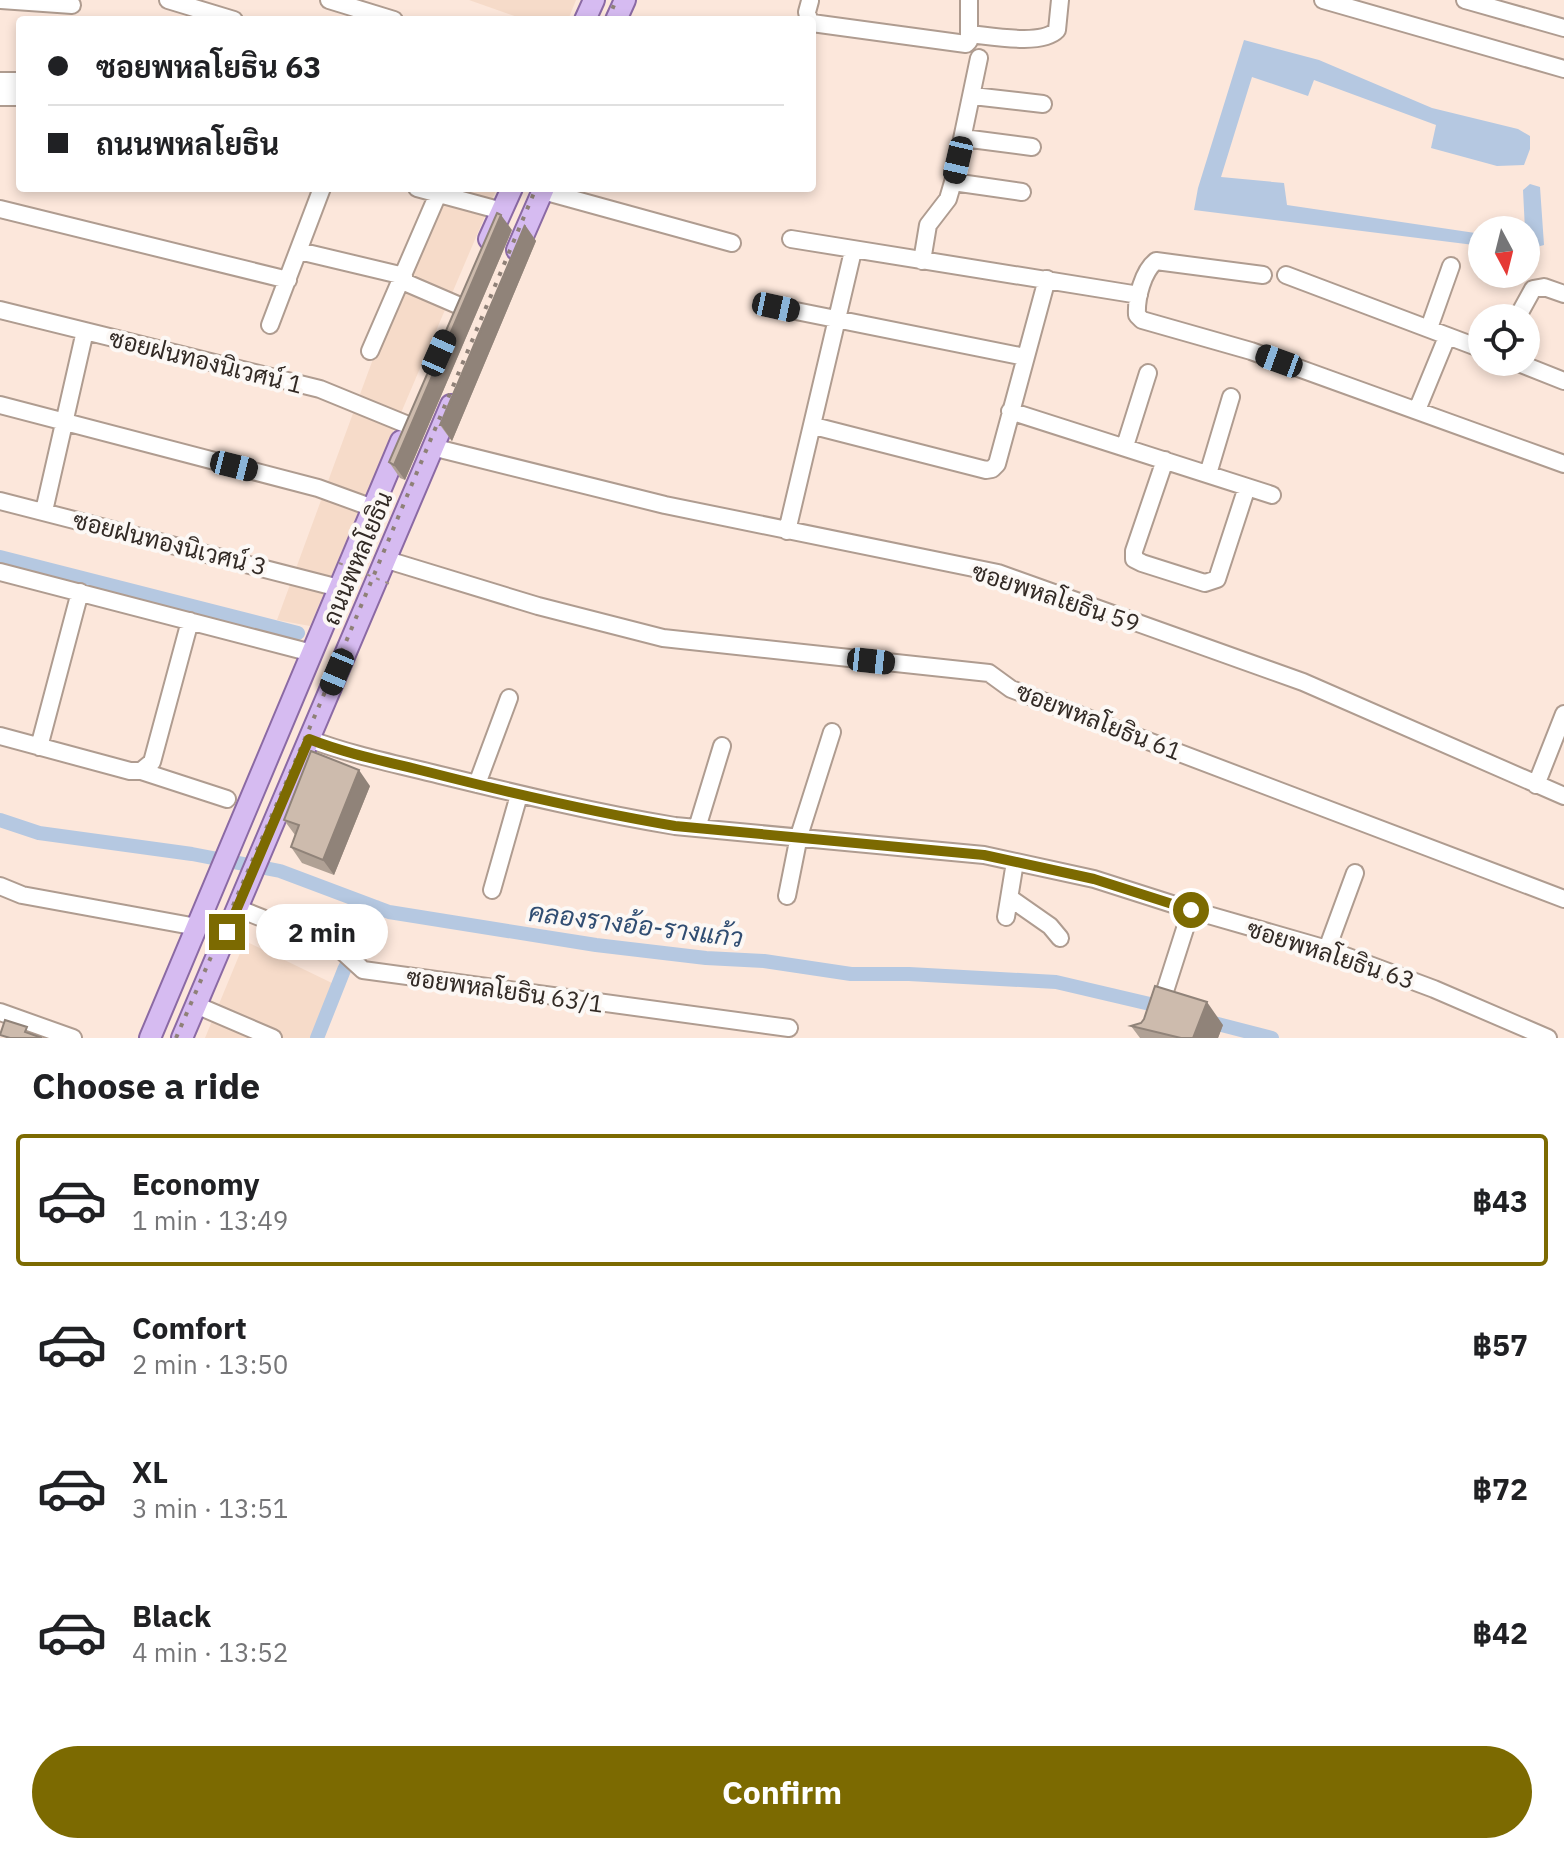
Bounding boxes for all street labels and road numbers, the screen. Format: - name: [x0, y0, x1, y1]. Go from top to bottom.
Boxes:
- street label: ซอยฝนทองนิเวศน์ 1: [106, 321, 306, 401]
- street label: ถนนพหลโยธิน: [315, 486, 399, 630]
- street label: ซอยฝนทองนิเวศน์ 3: [70, 503, 270, 583]
- street label: ซอยพหลโยธิน 59: [968, 555, 1144, 639]
- street label: ซอยพหลโยธิน 61: [1012, 675, 1186, 767]
- street label: ซอยพหลโยธิน 63: [1243, 912, 1419, 996]
- street label: ซอยพหลโยธิน 63/1: [405, 960, 605, 1020]

